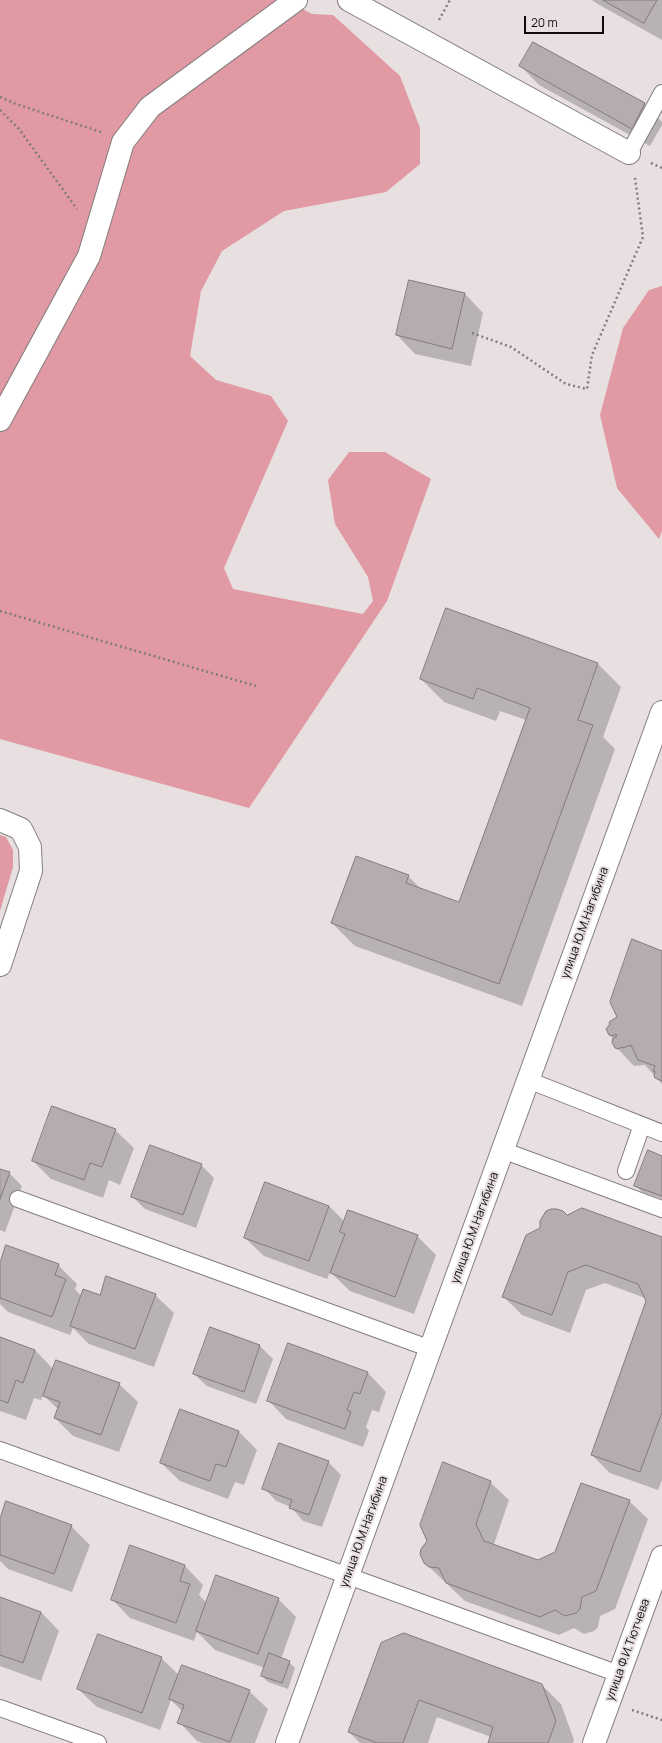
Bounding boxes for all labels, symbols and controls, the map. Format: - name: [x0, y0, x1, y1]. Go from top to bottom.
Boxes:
- scale bar: [526, 8, 606, 34]
- text: 20 m: [531, 14, 558, 31]
- street label: улица Ю.М.Нагибина: [558, 865, 612, 981]
- street label: улица Ю.М.Нагибина: [448, 1170, 502, 1286]
- street label: улица Ю.М.Нагибина: [337, 1474, 391, 1590]
- street label: улица Ф.И.Тютчева: [603, 1597, 653, 1703]

